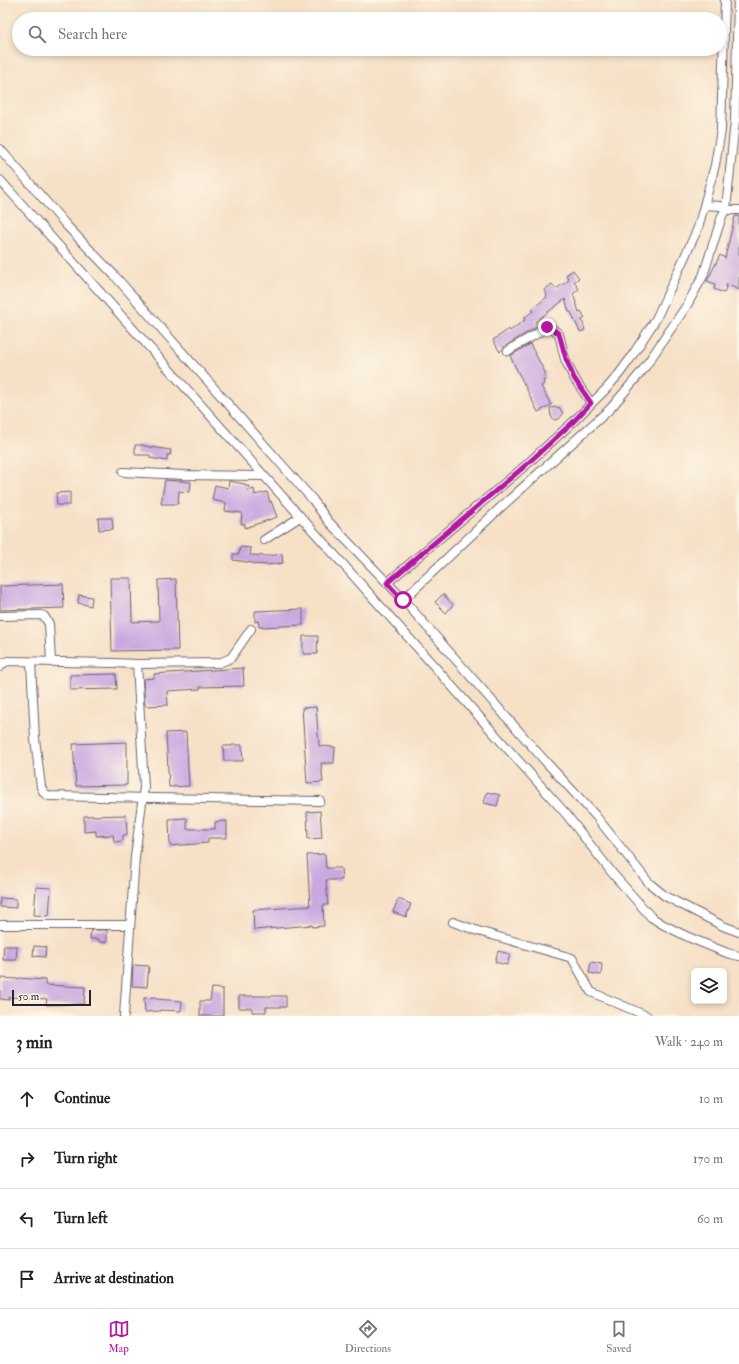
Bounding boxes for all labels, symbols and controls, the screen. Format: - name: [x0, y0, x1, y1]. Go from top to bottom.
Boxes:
- search box: [12, 12, 727, 56]
- icon: search: [26, 23, 48, 45]
- text: Search here: [58, 25, 127, 44]
- route end: [538, 318, 556, 336]
- route start: [394, 591, 412, 609]
- map controls: [691, 968, 727, 1004]
- button: layers: [691, 968, 727, 1004]
- scale bar: [12, 988, 91, 1007]
- text: 50 m: [18, 990, 39, 1003]
- text: 3 min: [16, 1032, 53, 1053]
- text: Walk · 240 m: [655, 1034, 723, 1050]
- icon: ahead: [16, 1088, 38, 1110]
- text: Continue: [54, 1089, 110, 1108]
- text: 10 m: [699, 1091, 723, 1107]
- icon: right: [16, 1148, 38, 1170]
- text: Turn right: [54, 1149, 117, 1168]
- text: 170 m: [693, 1151, 723, 1167]
- icon: left: [16, 1208, 38, 1230]
- text: Turn left: [54, 1209, 108, 1228]
- text: 60 m: [697, 1211, 723, 1227]
- icon: arrive: [16, 1268, 38, 1290]
- text: Arrive at destination: [54, 1269, 174, 1288]
- tab: Map: [108, 1318, 130, 1355]
- tab: Directions: [345, 1318, 391, 1355]
- tab: Saved: [606, 1318, 631, 1355]

